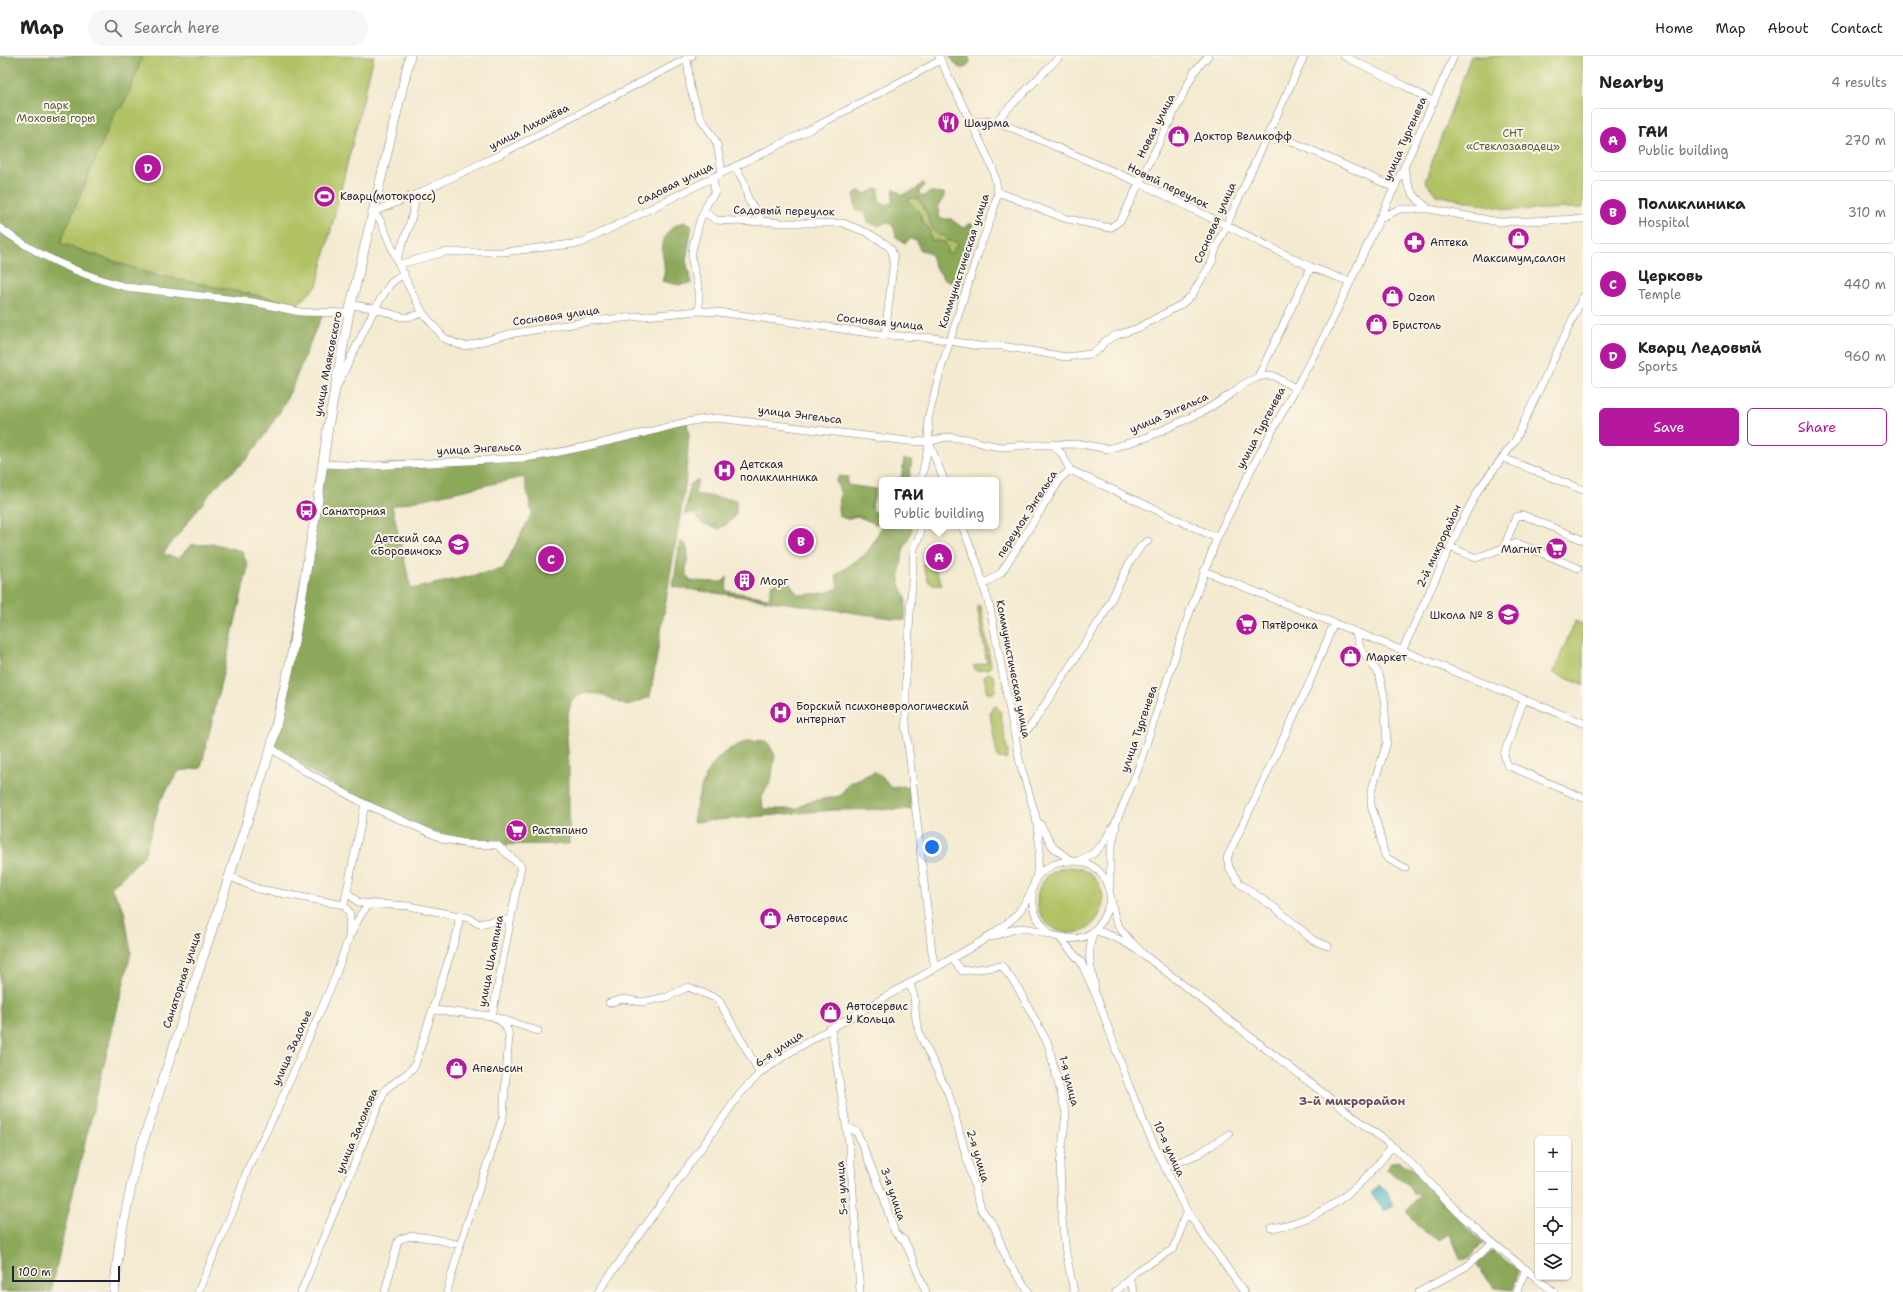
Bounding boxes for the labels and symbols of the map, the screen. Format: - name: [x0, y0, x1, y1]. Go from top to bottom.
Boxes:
- street label: Новая улица: [1133, 91, 1179, 161]
- street label: улица Тургенева: [1380, 94, 1430, 184]
- park label: парк Моховые горы: [17, 98, 95, 126]
- street label: улица Лихачёва: [486, 100, 572, 154]
- restaurant icon: Шаурма: [936, 110, 962, 136]
- place label: Шаурма: [964, 116, 1009, 131]
- shop icon: Доктор Великофф: [1165, 123, 1191, 149]
- park label: СНТ «Стеклозаводец»: [1466, 126, 1560, 154]
- place label: Доктор Великофф: [1194, 129, 1292, 144]
- pin: D: [135, 153, 161, 183]
- street label: Садовая улица: [635, 159, 716, 209]
- street label: Новый переулок: [1125, 160, 1211, 212]
- street label: Сосновая улица: [1190, 180, 1240, 266]
- sports icon: Кварц(мотокросс): [311, 183, 337, 209]
- place label: Кварц(мотокросс): [340, 189, 436, 204]
- street label: Коммунистическая улица: [935, 192, 993, 330]
- street label: Садовый переулок: [733, 203, 835, 219]
- shop icon: Максимум,салон: [1506, 225, 1532, 251]
- pharmacy icon: Аптека: [1402, 229, 1428, 255]
- place label: Аптека: [1430, 235, 1468, 250]
- place label: Максимум,салон: [1473, 251, 1565, 266]
- shop icon: Ozon: [1379, 284, 1405, 310]
- place label: Ozon: [1408, 290, 1436, 305]
- street label: Сосновая улица: [512, 302, 600, 329]
- street label: улица Маяковского: [310, 310, 346, 418]
- street label: Сосновая улица: [836, 310, 924, 334]
- shop icon: Бристоль: [1363, 312, 1389, 338]
- place label: Бристоль: [1392, 318, 1442, 333]
- street label: улица Тургенева: [1233, 384, 1289, 472]
- street label: улица Энгельса: [1127, 389, 1211, 437]
- street label: улица Энгельса: [757, 402, 843, 428]
- street label: улица Энгельса: [436, 439, 522, 459]
- hospital icon: Детская поликлинника: [712, 457, 738, 483]
- place label: Детская поликлинника: [740, 457, 818, 485]
- street label: переулок Энгельса: [993, 467, 1061, 560]
- bus stop icon: Санаторная: [293, 498, 319, 524]
- street label: 2-й микрорайон: [1413, 502, 1465, 590]
- place label: Санаторная: [322, 504, 386, 519]
- pin: B: [788, 526, 814, 556]
- place label: Детский сад «Боровичок»: [371, 531, 442, 559]
- school or university icon: Детский сад «Боровичок»: [445, 531, 471, 557]
- supermarket icon: Магнит: [1544, 536, 1570, 562]
- pin: A: [926, 542, 952, 572]
- place label: Магнит: [1501, 542, 1542, 557]
- pin: C: [538, 544, 564, 574]
- building icon: Морг: [731, 568, 757, 594]
- place label: Морг: [760, 574, 789, 589]
- street label: Коммунистическая улица: [992, 599, 1034, 740]
- school or university icon: Школа № 8: [1496, 602, 1522, 628]
- place label: Школа № 8: [1430, 608, 1494, 623]
- supermarket icon: Пятёрочка: [1234, 612, 1260, 638]
- place label: Пятёрочка: [1262, 618, 1318, 633]
- shop icon: Маркет: [1338, 644, 1364, 670]
- place label: Маркет: [1366, 650, 1407, 665]
- street label: улица Тургенева: [1117, 683, 1161, 774]
- hospital icon: Борский психоневрологический интернат: [768, 699, 794, 725]
- place label: Борский психоневрологический интернат: [796, 699, 969, 727]
- supermarket icon: Растяпино: [504, 817, 530, 843]
- place label: Растяпино: [532, 823, 588, 838]
- your location: [922, 837, 942, 857]
- shop icon: Автосервис: [757, 905, 783, 931]
- place label: Автосервис: [786, 911, 848, 926]
- street label: улица Шаляпина: [475, 914, 507, 1008]
- street label: Санаторная улица: [159, 930, 205, 1030]
- shop icon: Автосервис У Кольца: [817, 999, 843, 1025]
- place label: Автосервис У Кольца: [846, 999, 908, 1027]
- street label: улица Задолье: [269, 1008, 315, 1088]
- street label: 6-я улица: [752, 1027, 806, 1071]
- street label: 1-я улица: [1055, 1054, 1083, 1108]
- shop icon: Апельсин: [443, 1055, 469, 1081]
- place label: Апельсин: [472, 1061, 523, 1076]
- street label: улица Заломова: [332, 1086, 382, 1176]
- district label: 3-й микрорайон: [1299, 1093, 1405, 1109]
- street label: 10-я улица: [1150, 1119, 1188, 1179]
- street label: 2-я улица: [963, 1128, 993, 1184]
- street label: 5-я улица: [833, 1160, 851, 1216]
- street label: 3-я улица: [877, 1166, 909, 1223]
- scale bar: [12, 1264, 120, 1283]

